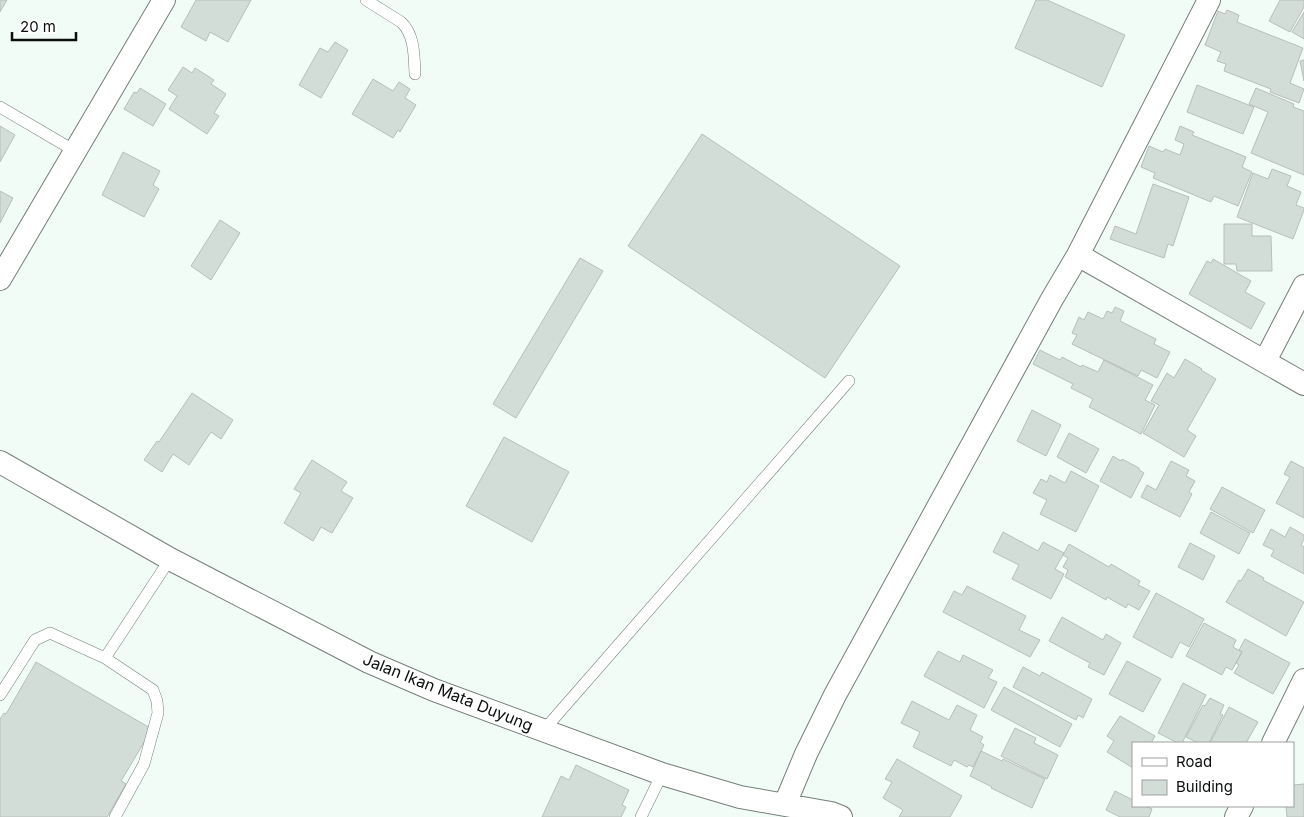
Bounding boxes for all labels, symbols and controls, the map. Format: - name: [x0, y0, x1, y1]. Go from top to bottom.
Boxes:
- scale bar: [12, 10, 76, 42]
- text: 20 m: [20, 17, 56, 36]
- street label: Jalan Ikan Mata Duyung: [360, 649, 536, 735]
- legend: [1132, 742, 1294, 807]
- text: Road: [1176, 752, 1212, 771]
- text: Building: [1176, 777, 1233, 796]

